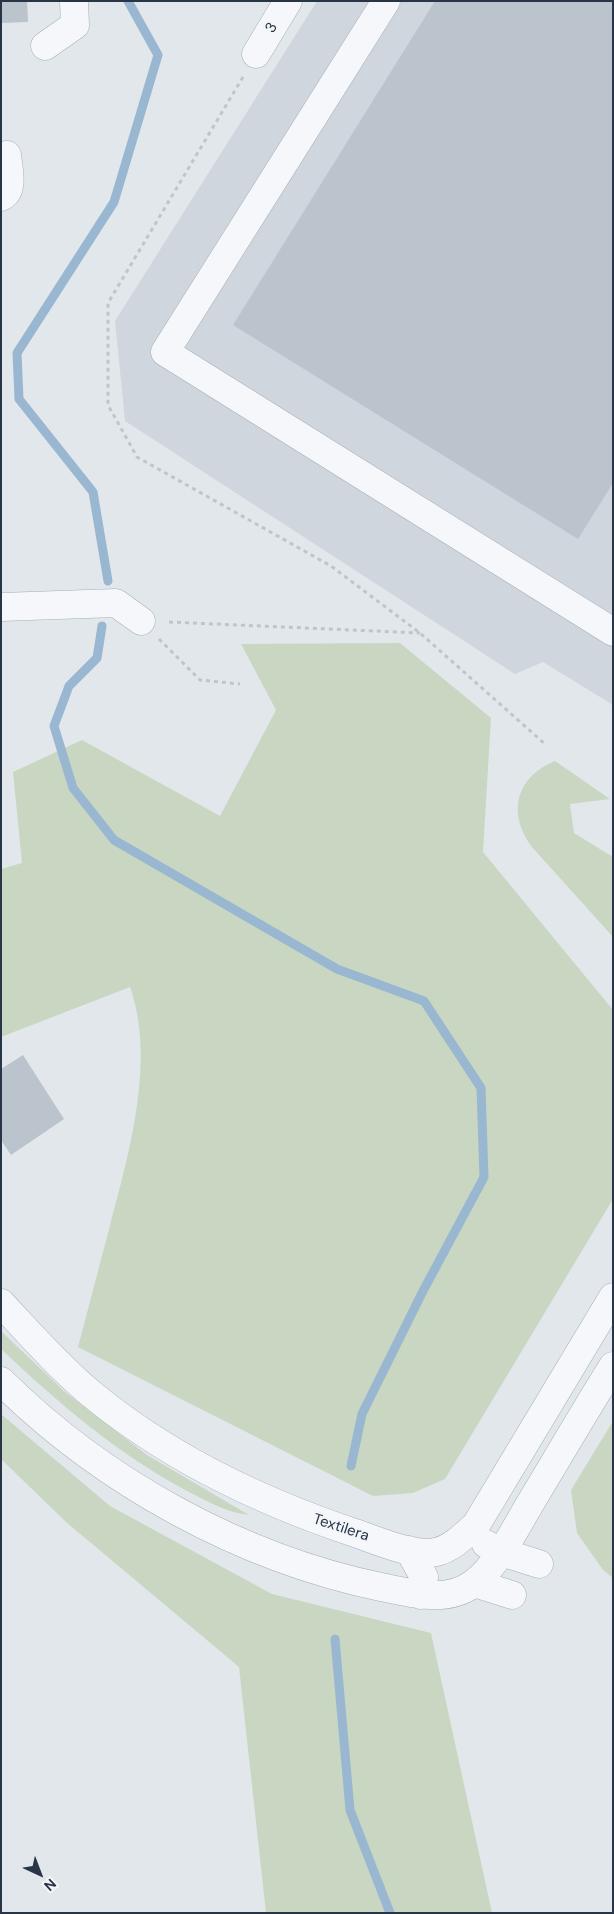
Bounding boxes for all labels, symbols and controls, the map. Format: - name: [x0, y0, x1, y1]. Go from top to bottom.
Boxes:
- street label: 3: [262, 20, 282, 36]
- street label: Textilera: [311, 1511, 371, 1545]
- north arrow: [15, 1849, 65, 1899]
- text: N: [40, 1875, 60, 1895]

